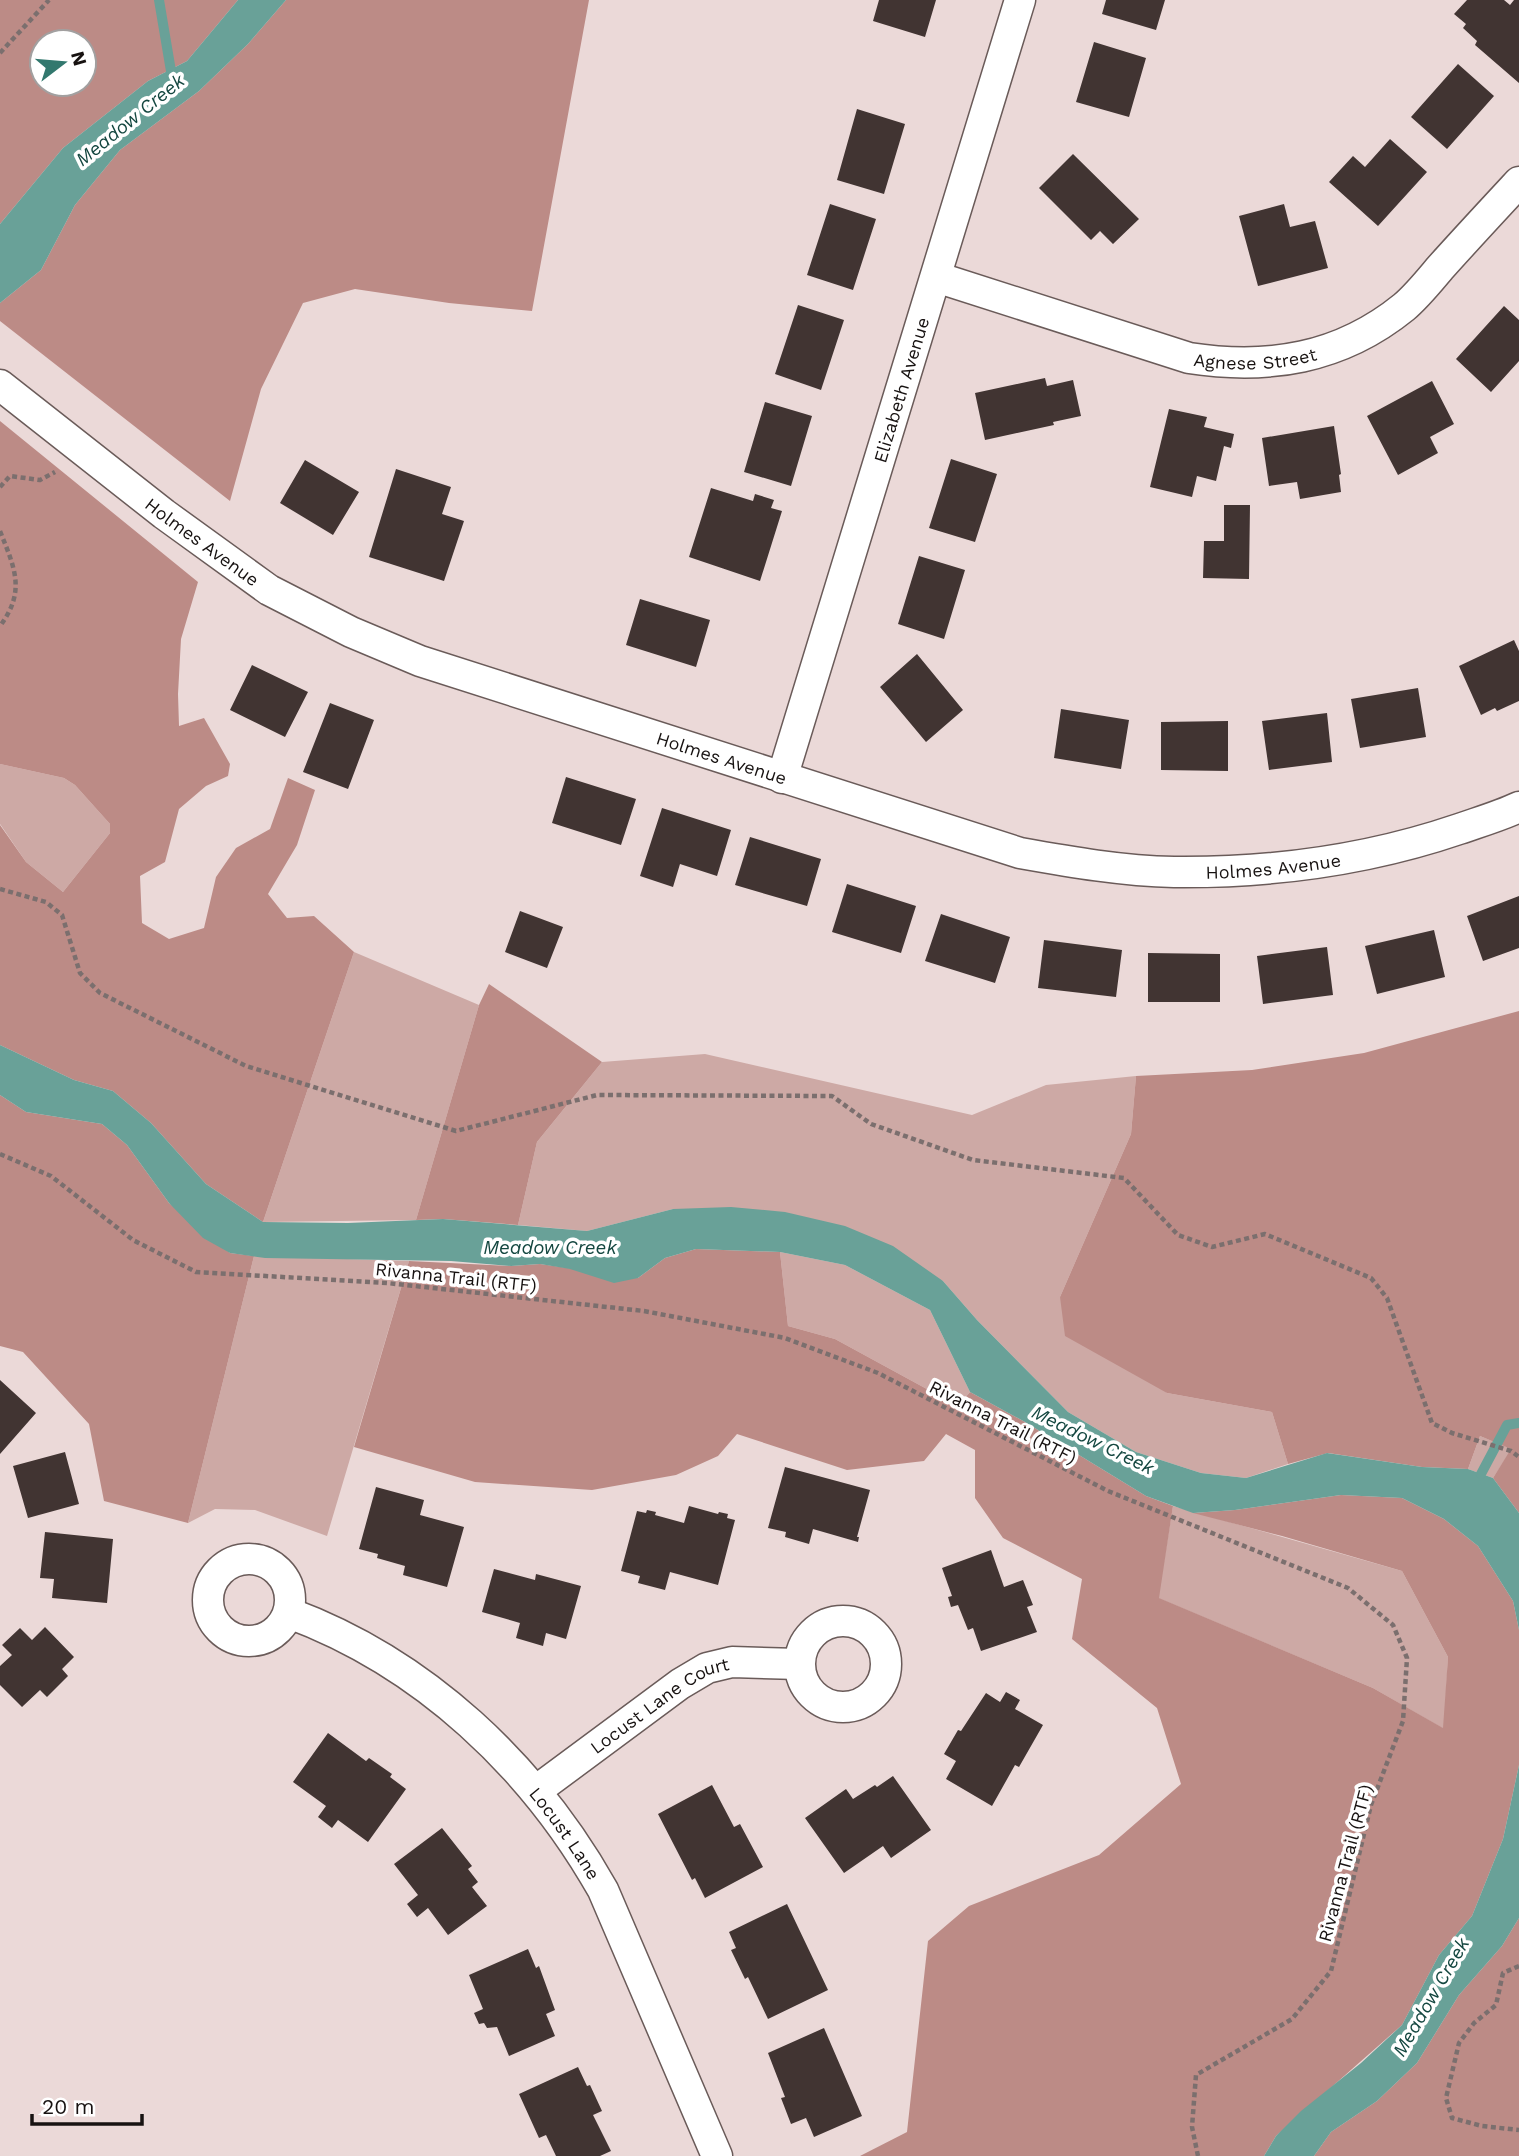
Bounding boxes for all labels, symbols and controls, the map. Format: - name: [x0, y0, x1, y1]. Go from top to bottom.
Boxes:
- north arrow: [28, 28, 98, 98]
- text: N: [66, 49, 92, 68]
- water label: Meadow Creek: [71, 69, 190, 171]
- street label: Elizabeth Avenue: [869, 315, 933, 465]
- street label: Agnese Street: [1192, 343, 1319, 373]
- street label: Holmes Avenue: [141, 493, 263, 590]
- street label: Holmes Avenue: [654, 727, 789, 788]
- street label: Holmes Avenue: [1205, 849, 1342, 882]
- water label: Meadow Creek: [483, 1236, 617, 1259]
- street label: Rivanna Trail (RTF): [374, 1258, 538, 1296]
- street label: Rivanna Trail (RTF): [926, 1376, 1080, 1468]
- water label: Meadow Creek: [1028, 1400, 1159, 1480]
- street label: Locust Lane Court: [586, 1653, 731, 1758]
- street label: Rivanna Trail (RTF): [1314, 1782, 1376, 1944]
- street label: Locust Lane: [525, 1783, 605, 1883]
- water label: Meadow Creek: [1388, 1933, 1475, 2061]
- scale bar: [32, 2082, 142, 2126]
- text: 20 m: [42, 2094, 94, 2119]

